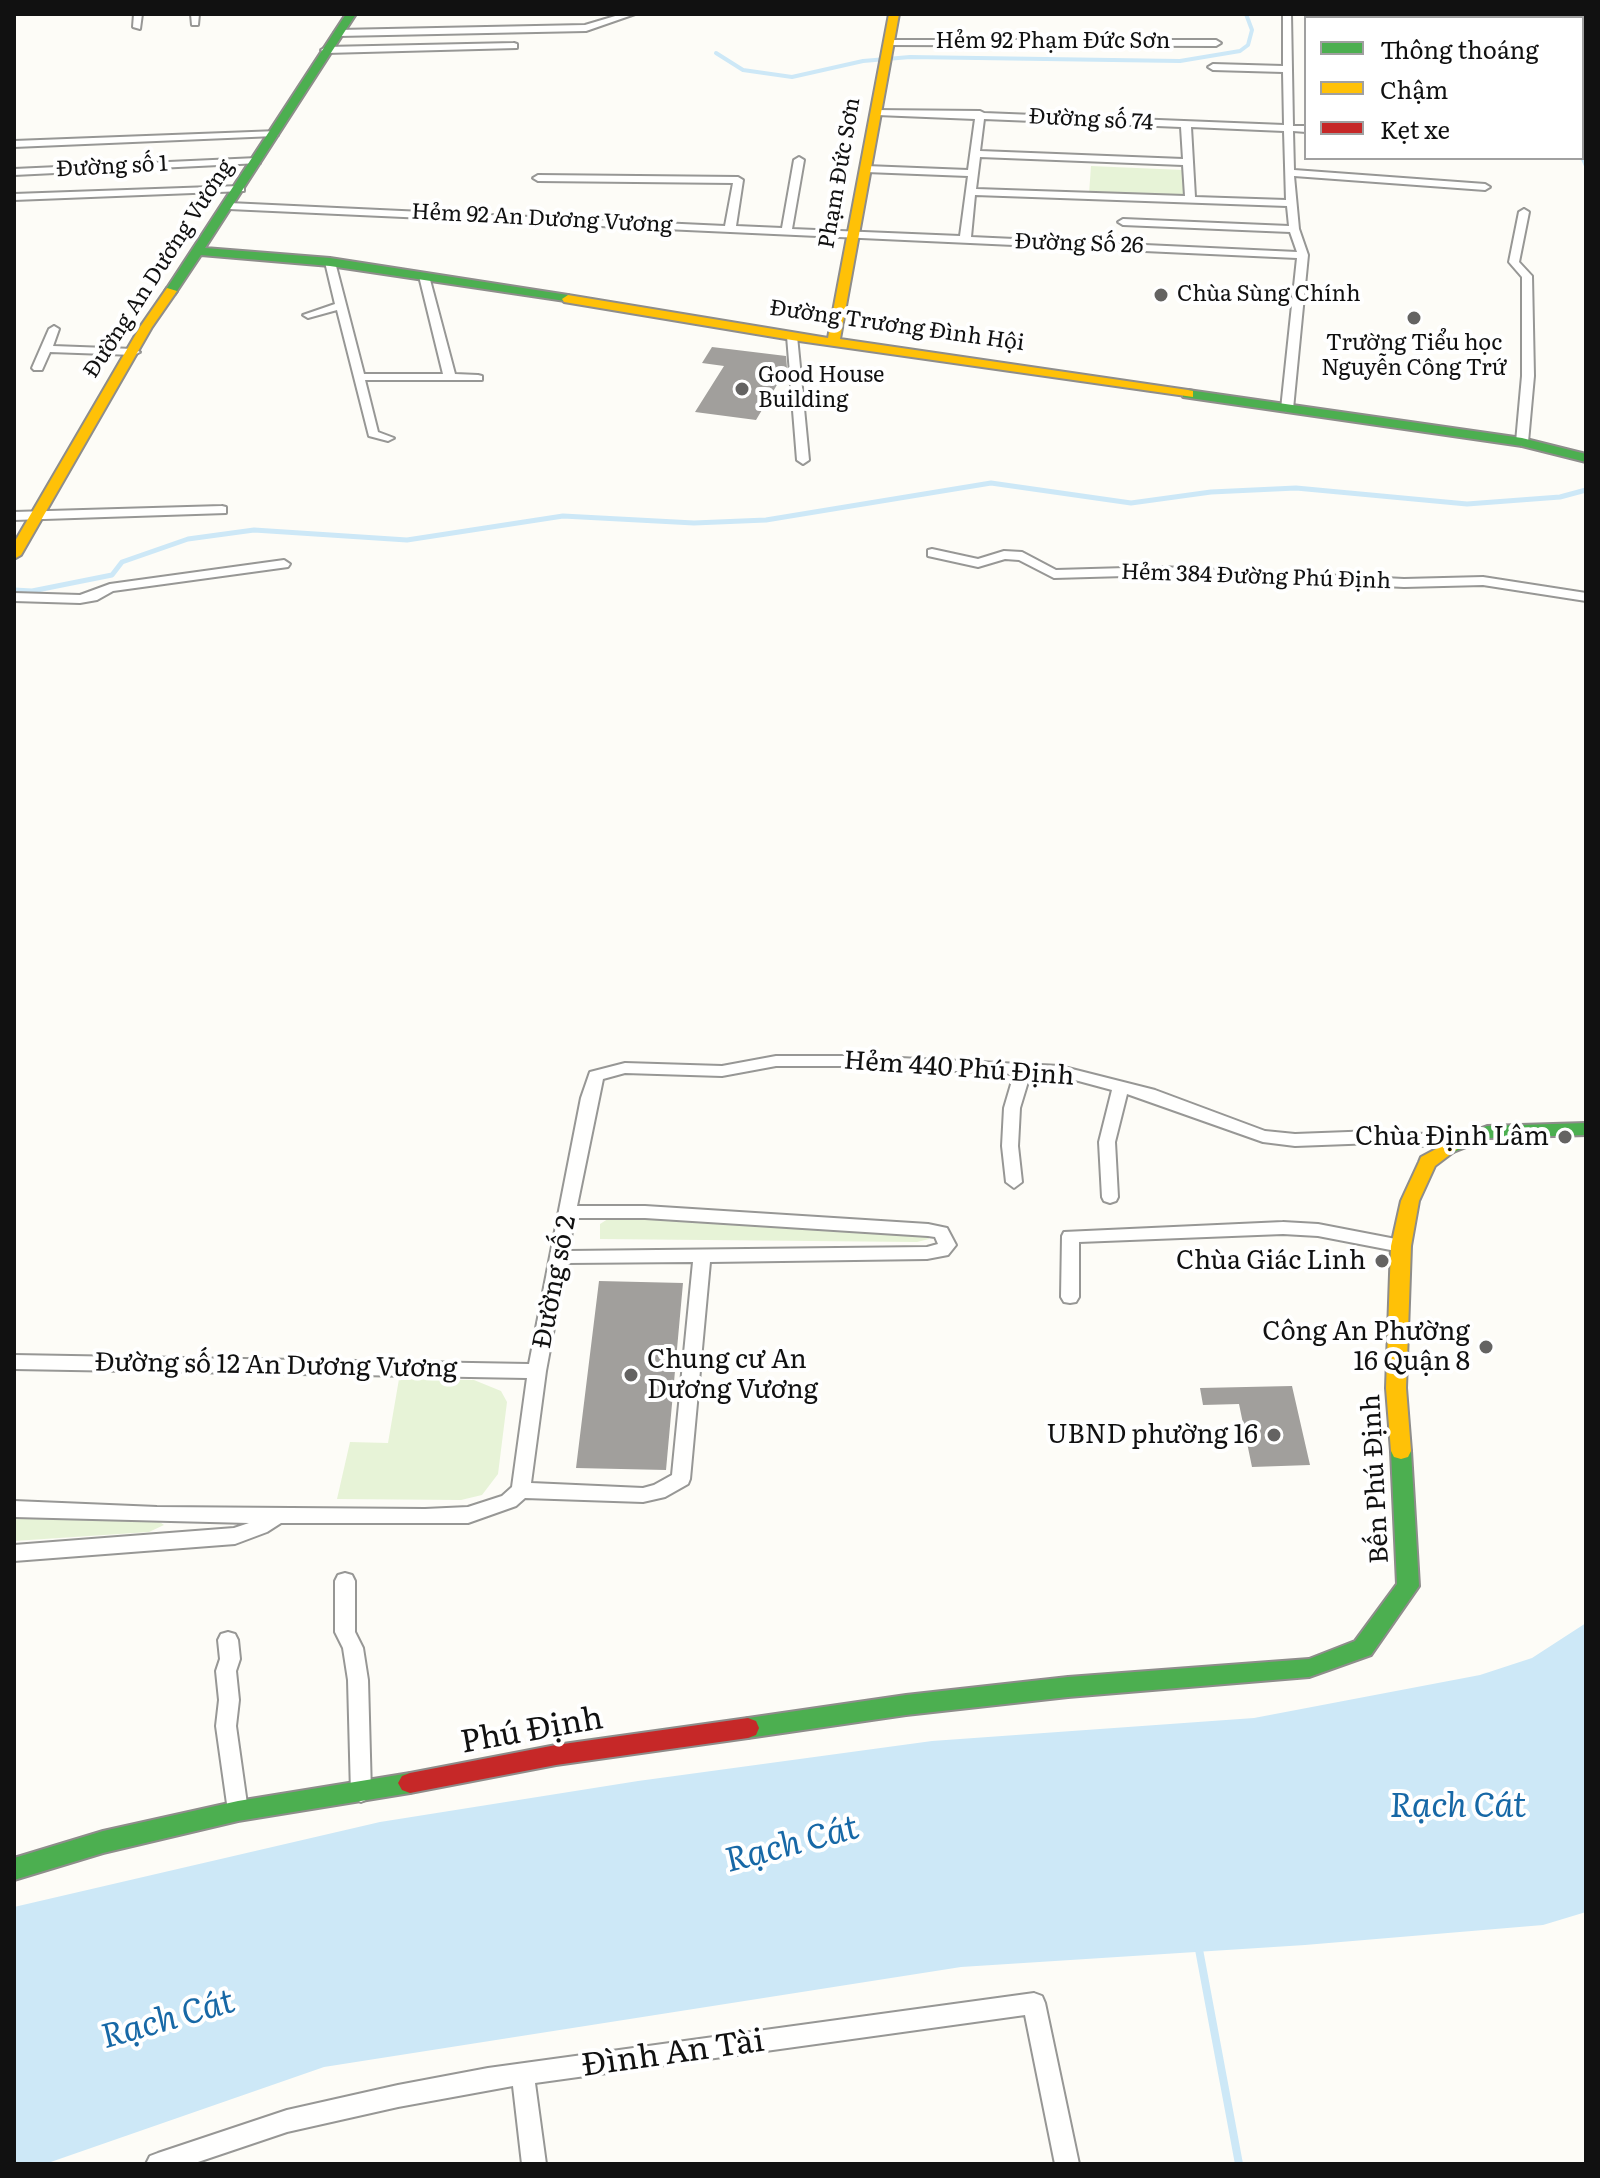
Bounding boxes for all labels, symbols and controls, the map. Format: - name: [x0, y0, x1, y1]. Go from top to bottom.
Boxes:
- legend: [1304, 16, 1584, 160]
- street label: Hẻm 92 Phạm Đức Sơn: [936, 29, 1170, 55]
- text: Thông thoáng: [1380, 31, 1539, 66]
- text: Chậm: [1380, 71, 1448, 106]
- street label: Phạm Đức Sơn: [814, 95, 866, 251]
- street label: Đường số 74: [1028, 104, 1154, 136]
- text: Kẹt xe: [1380, 111, 1450, 146]
- street label: Đường số 1: [55, 151, 169, 183]
- street label: Đường An Dương Vương: [78, 155, 240, 383]
- street label: Hẻm 92 An Dương Vương: [411, 199, 673, 239]
- street label: Đường Số 26: [1014, 229, 1144, 259]
- place label: Chùa Sùng Chính: [1177, 282, 1361, 308]
- marker: Chùa Sùng Chính: [1152, 286, 1170, 304]
- street label: Đường Trương Đình Hội: [768, 295, 1026, 357]
- marker: Trường Tiểu học Nguyễn Công Trứ: [1405, 309, 1423, 327]
- place label: Trường Tiểu học Nguyễn Công Trứ: [1321, 331, 1507, 382]
- place label: Good House Building: [758, 363, 884, 414]
- marker: Good House Building: [733, 380, 751, 398]
- street label: Hẻm 384 Đường Phú Định: [1120, 559, 1392, 595]
- street label: Hẻm 440 Phú Định: [843, 1045, 1075, 1093]
- place label: Chùa Định Lâm: [1355, 1121, 1549, 1153]
- marker: Chùa Định Lâm: [1556, 1128, 1574, 1146]
- street label: Đường số 2: [527, 1213, 583, 1351]
- place label: Chùa Giác Linh: [1176, 1245, 1366, 1277]
- marker: Chùa Giác Linh: [1373, 1252, 1391, 1270]
- place label: Công An Phường 16 Quận 8: [1262, 1316, 1470, 1378]
- marker: Công An Phường 16 Quận 8: [1477, 1338, 1495, 1356]
- place label: Chung cư An Dương Vương: [647, 1344, 818, 1406]
- street label: Đường số 12 An Dương Vương: [94, 1347, 458, 1385]
- marker: Chung cư An Dương Vương: [622, 1366, 640, 1384]
- street label: Bến Phú Định: [1356, 1393, 1396, 1565]
- place label: UBND phường 16: [1047, 1419, 1258, 1451]
- marker: UBND phường 16: [1265, 1426, 1283, 1444]
- street label: Phú Định: [458, 1700, 606, 1762]
- water label: Rạch Cát: [1390, 1787, 1526, 1827]
- water label: Rạch Cát: [721, 1808, 863, 1882]
- water label: Rạch Cát: [97, 1982, 239, 2058]
- street label: Đình An Tài: [579, 2022, 767, 2086]

